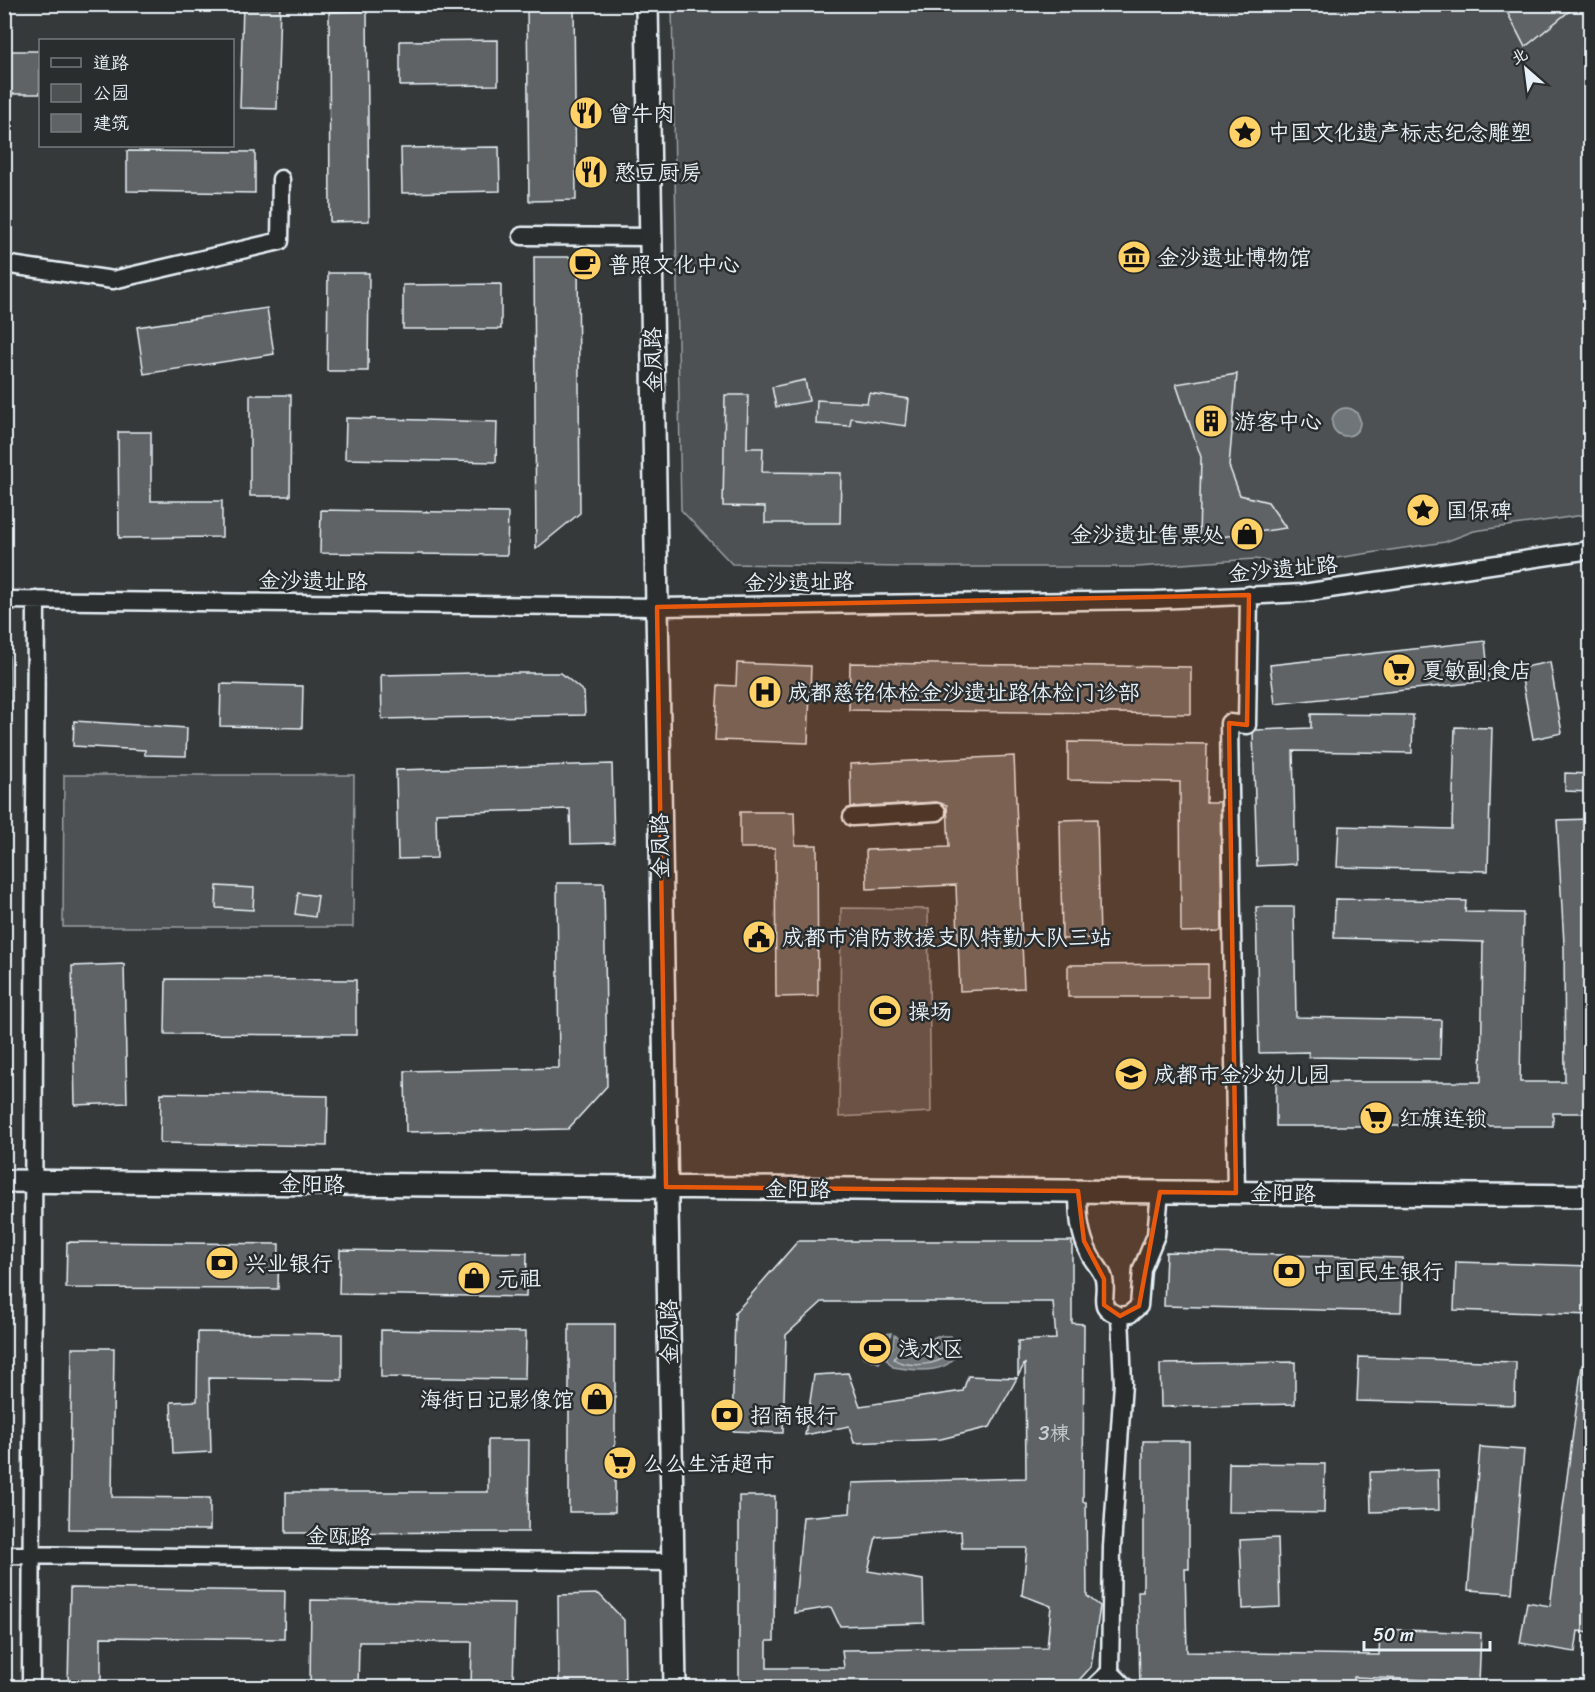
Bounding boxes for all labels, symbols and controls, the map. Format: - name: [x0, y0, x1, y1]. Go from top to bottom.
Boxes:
- legend: [39, 39, 234, 147]
- north arrow: [1496, 39, 1556, 99]
- text: 北: [1505, 40, 1533, 73]
- text: 道路: [93, 47, 129, 79]
- text: 公园: [93, 77, 129, 109]
- place label: 曾牛肉: [609, 94, 675, 133]
- restaurant icon: 曾牛肉: [568, 95, 604, 131]
- text: 建筑: [93, 107, 129, 139]
- place label: 中国文化遗产标志纪念雕塑: [1268, 113, 1532, 152]
- place icon: 中国文化遗产标志纪念雕塑: [1227, 114, 1263, 150]
- place label: 憨豆厨房: [614, 153, 702, 192]
- restaurant icon: 憨豆厨房: [573, 154, 609, 190]
- place label: 金沙遗址博物馆: [1157, 238, 1311, 277]
- museum icon: 金沙遗址博物馆: [1116, 239, 1152, 275]
- place label: 普照文化中心: [608, 245, 740, 284]
- cafe icon: 普照文化中心: [567, 246, 603, 282]
- street label: 金凤路: [633, 327, 673, 393]
- place label: 游客中心: [1234, 402, 1322, 441]
- building icon: 游客中心: [1193, 403, 1229, 439]
- place label: 国保碑: [1446, 491, 1512, 530]
- place icon: 国保碑: [1405, 492, 1441, 528]
- place label: 金沙遗址售票处: [1070, 515, 1224, 554]
- shop icon: 金沙遗址售票处: [1229, 516, 1265, 552]
- street label: 金沙遗址路: [1227, 545, 1339, 593]
- street label: 金沙遗址路: [258, 561, 368, 601]
- street label: 金沙遗址路: [744, 562, 854, 602]
- place label: 夏敏副食店: [1422, 651, 1532, 690]
- supermarket icon: 夏敏副食店: [1381, 652, 1417, 688]
- place label: 成都慈铭体检金沙遗址路体检门诊部: [788, 673, 1140, 712]
- hospital icon: 成都慈铭体检金沙遗址路体检门诊部: [747, 674, 783, 710]
- street label: 金凤路: [640, 813, 680, 879]
- place label: 成都市消防救援支队特勤大队三站: [782, 918, 1112, 957]
- public building icon: 成都市消防救援支队特勤大队三站: [741, 919, 777, 955]
- place label: 操场: [908, 992, 952, 1031]
- sports icon: 操场: [867, 993, 903, 1029]
- place label: 成都市金沙幼儿园: [1154, 1055, 1330, 1094]
- school or university icon: 成都市金沙幼儿园: [1113, 1056, 1149, 1092]
- place label: 红旗连锁: [1399, 1099, 1487, 1138]
- supermarket icon: 红旗连锁: [1358, 1100, 1394, 1136]
- street label: 金阳路: [279, 1164, 345, 1204]
- street label: 金阳路: [765, 1169, 831, 1209]
- street label: 金阳路: [1250, 1173, 1316, 1213]
- place label: 兴业银行: [245, 1244, 333, 1283]
- bank icon: 兴业银行: [204, 1245, 240, 1281]
- place label: 中国民生银行: [1312, 1252, 1444, 1291]
- bank icon: 中国民生银行: [1271, 1253, 1307, 1289]
- place label: 元祖: [497, 1259, 541, 1298]
- shop icon: 元祖: [456, 1260, 492, 1296]
- street label: 金凤路: [649, 1299, 689, 1365]
- place label: 浅水区: [898, 1329, 964, 1368]
- sports icon: 浅水区: [857, 1330, 893, 1366]
- place label: 海街日记影像馆: [420, 1380, 574, 1419]
- shop icon: 海街日记影像馆: [579, 1381, 615, 1417]
- place label: 招商银行: [750, 1396, 838, 1435]
- bank icon: 招商银行: [709, 1397, 745, 1433]
- house number: 3棟: [1039, 1416, 1070, 1451]
- place label: 么么生活超市: [643, 1444, 775, 1483]
- supermarket icon: 么么生活超市: [602, 1445, 638, 1481]
- street label: 金瓯路: [306, 1516, 372, 1556]
- scale bar: [1364, 1614, 1490, 1652]
- text: 50 m: [1373, 1619, 1414, 1651]

